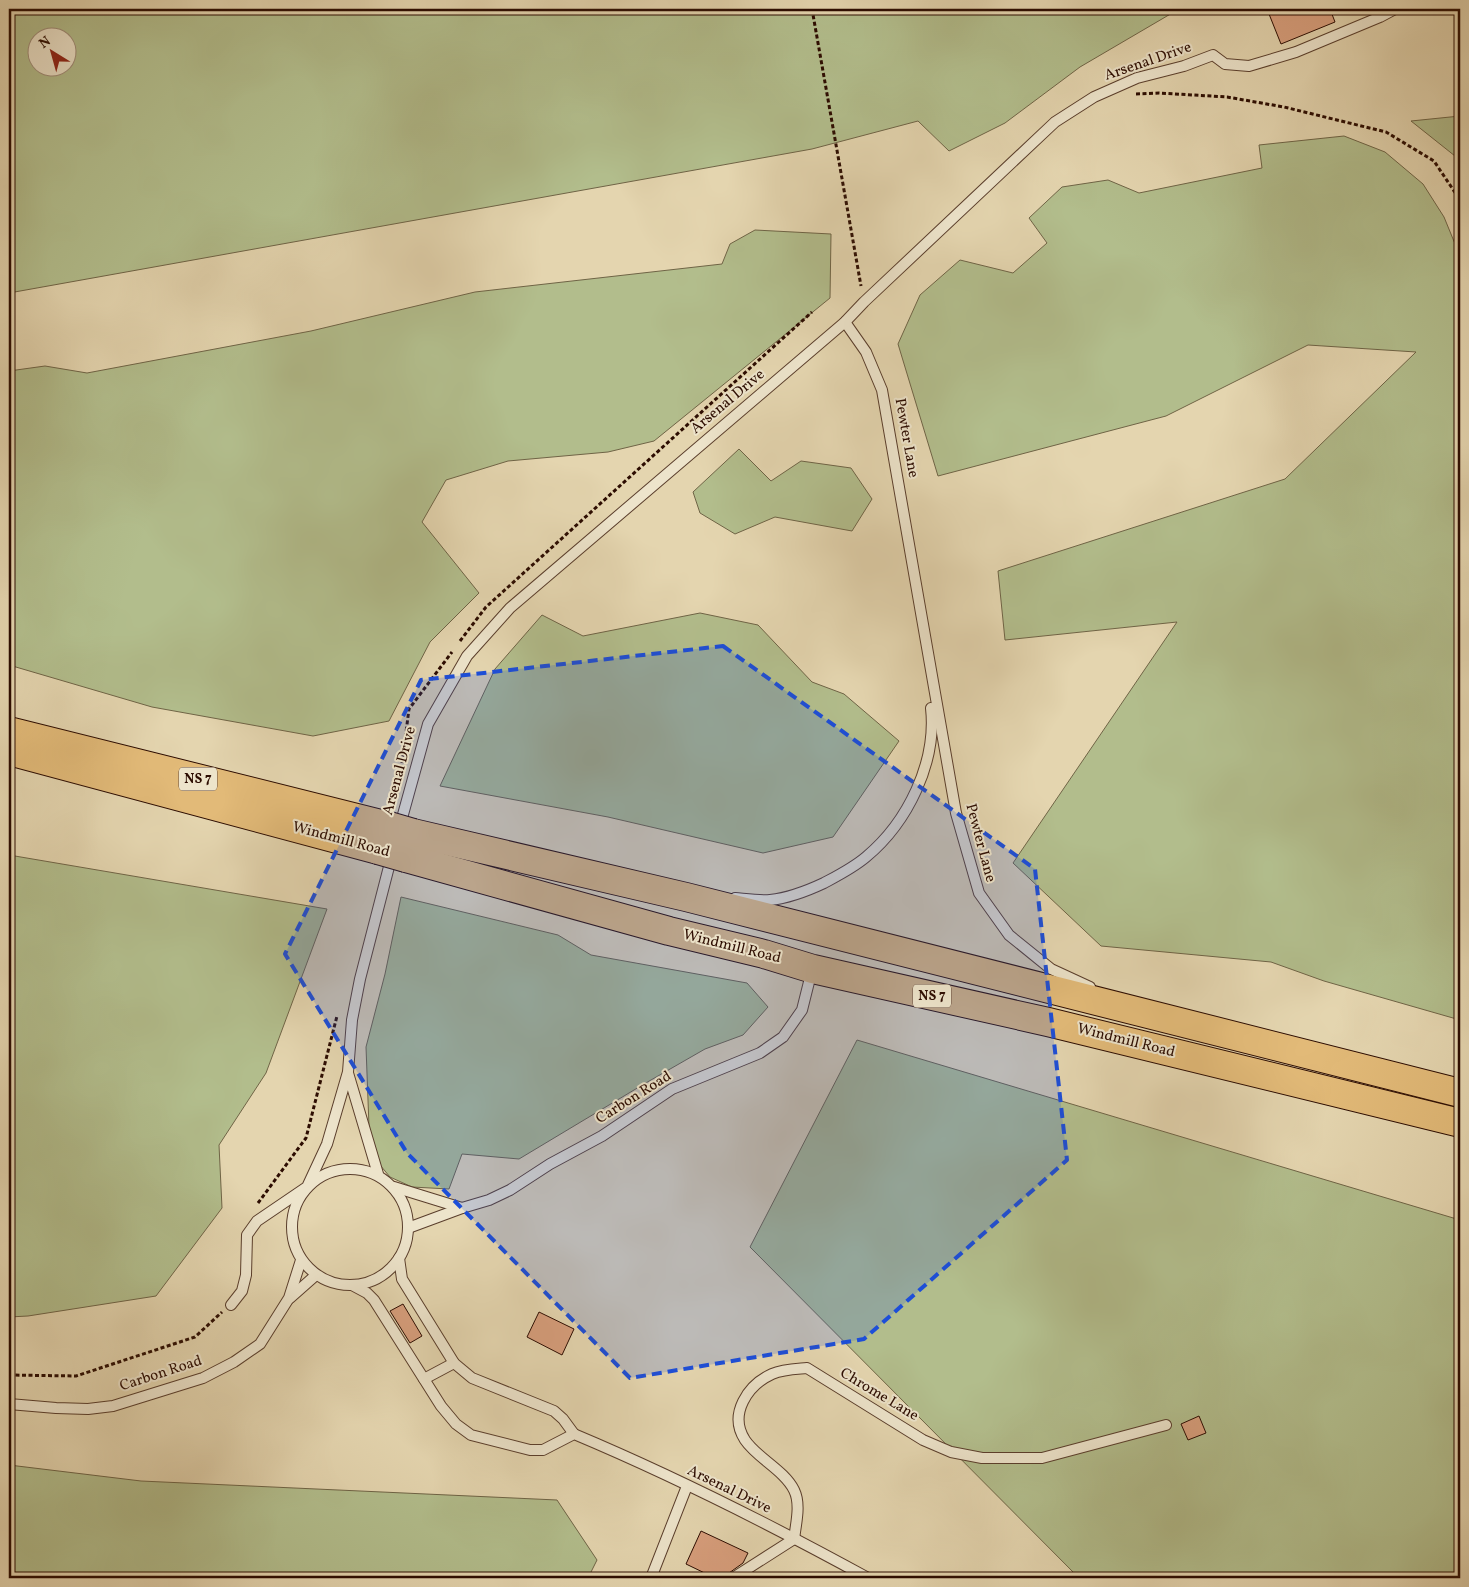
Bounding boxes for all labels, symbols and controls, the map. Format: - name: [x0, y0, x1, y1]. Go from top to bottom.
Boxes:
- north arrow: [28, 28, 78, 78]
- text: N: [35, 32, 55, 53]
- street label: Arsenal Drive: [1102, 37, 1194, 87]
- street label: Arsenal Drive: [686, 365, 770, 439]
- street label: Pewter Lane: [889, 397, 923, 479]
- street label: Arsenal Drive: [378, 724, 422, 818]
- road number: NS 7: [179, 768, 217, 791]
- street label: Pewter Lane: [959, 801, 1001, 885]
- street label: Windmill Road: [290, 817, 392, 863]
- street label: Windmill Road: [681, 925, 783, 969]
- road number: NS 7: [913, 984, 951, 1008]
- street label: Windmill Road: [1075, 1019, 1177, 1063]
- street label: Carbon Road: [592, 1066, 676, 1130]
- street label: Carbon Road: [117, 1351, 205, 1397]
- street label: Chrome Lane: [836, 1363, 922, 1427]
- street label: Arsenal Drive: [684, 1461, 774, 1519]

